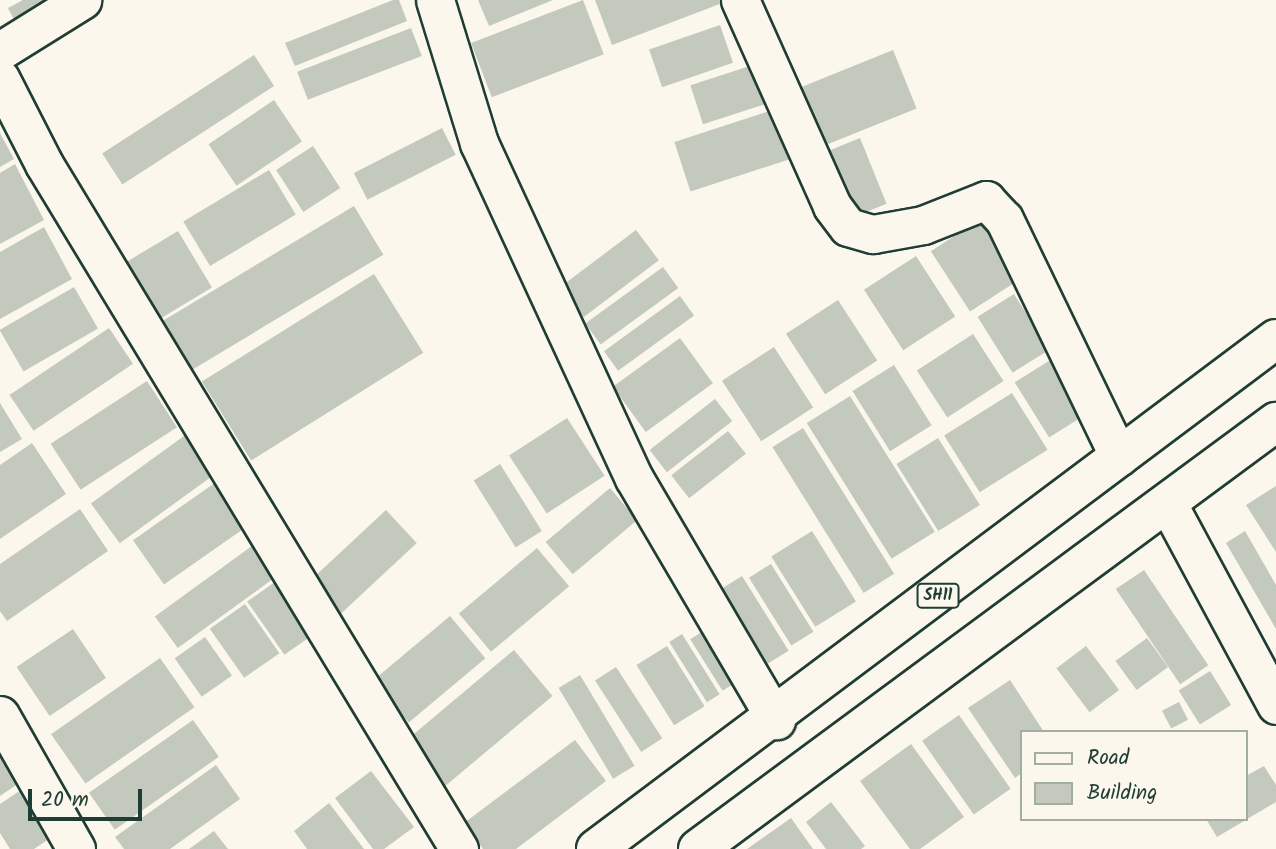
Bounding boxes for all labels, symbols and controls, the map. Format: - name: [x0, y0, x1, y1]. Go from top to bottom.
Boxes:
- road number: SH11: [915, 583, 961, 608]
- legend: [1020, 730, 1248, 821]
- text: Road: [1087, 742, 1129, 775]
- scale bar: [32, 776, 145, 820]
- text: Building: [1087, 777, 1157, 810]
- text: 20 m: [41, 784, 89, 817]

